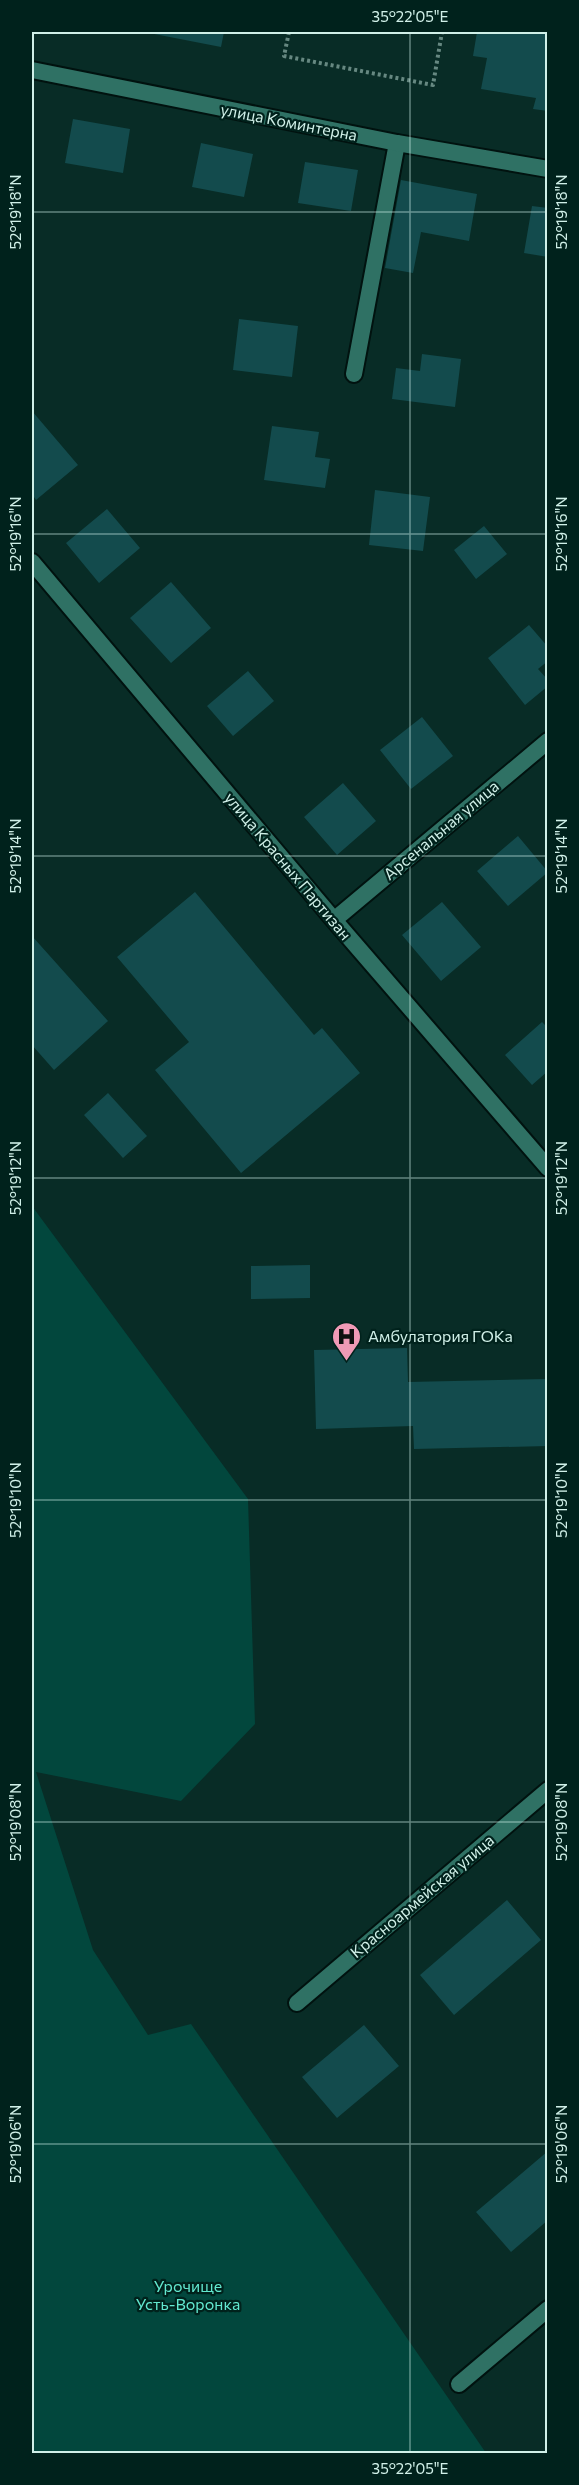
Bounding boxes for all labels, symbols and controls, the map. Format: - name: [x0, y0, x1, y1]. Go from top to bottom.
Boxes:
- text: 35°22'05"E: [372, 7, 448, 25]
- street label: улица Коминтерна: [219, 99, 359, 144]
- text: 52°19'18"N: [6, 174, 24, 250]
- text: 52°19'18"N: [552, 174, 570, 250]
- text: 52°19'16"N: [6, 496, 24, 572]
- text: 52°19'16"N: [552, 496, 570, 572]
- street label: Арсенальная улица: [379, 776, 502, 883]
- street label: улица Красных Партизан: [221, 788, 356, 943]
- text: 52°19'14"N: [6, 819, 24, 893]
- text: 52°19'14"N: [552, 819, 570, 893]
- text: 52°19'12"N: [6, 1141, 24, 1215]
- text: 52°19'12"N: [552, 1141, 570, 1215]
- hospital icon: Амбулатория ГОКа: [331, 1320, 363, 1362]
- place label: Амбулатория ГОКа: [368, 1326, 513, 1345]
- text: 52°19'10"N: [6, 1462, 24, 1538]
- text: 52°19'10"N: [552, 1462, 570, 1538]
- text: 52°19'08"N: [6, 1783, 24, 1861]
- text: 52°19'08"N: [552, 1783, 570, 1861]
- street label: Красноармейская улица: [346, 1830, 497, 1961]
- text: 52°19'06"N: [6, 2105, 24, 2183]
- text: 52°19'06"N: [552, 2105, 570, 2183]
- park label: Урочище Усть-Воронка: [136, 2276, 240, 2313]
- text: 35°22'05"E: [372, 2459, 448, 2477]

